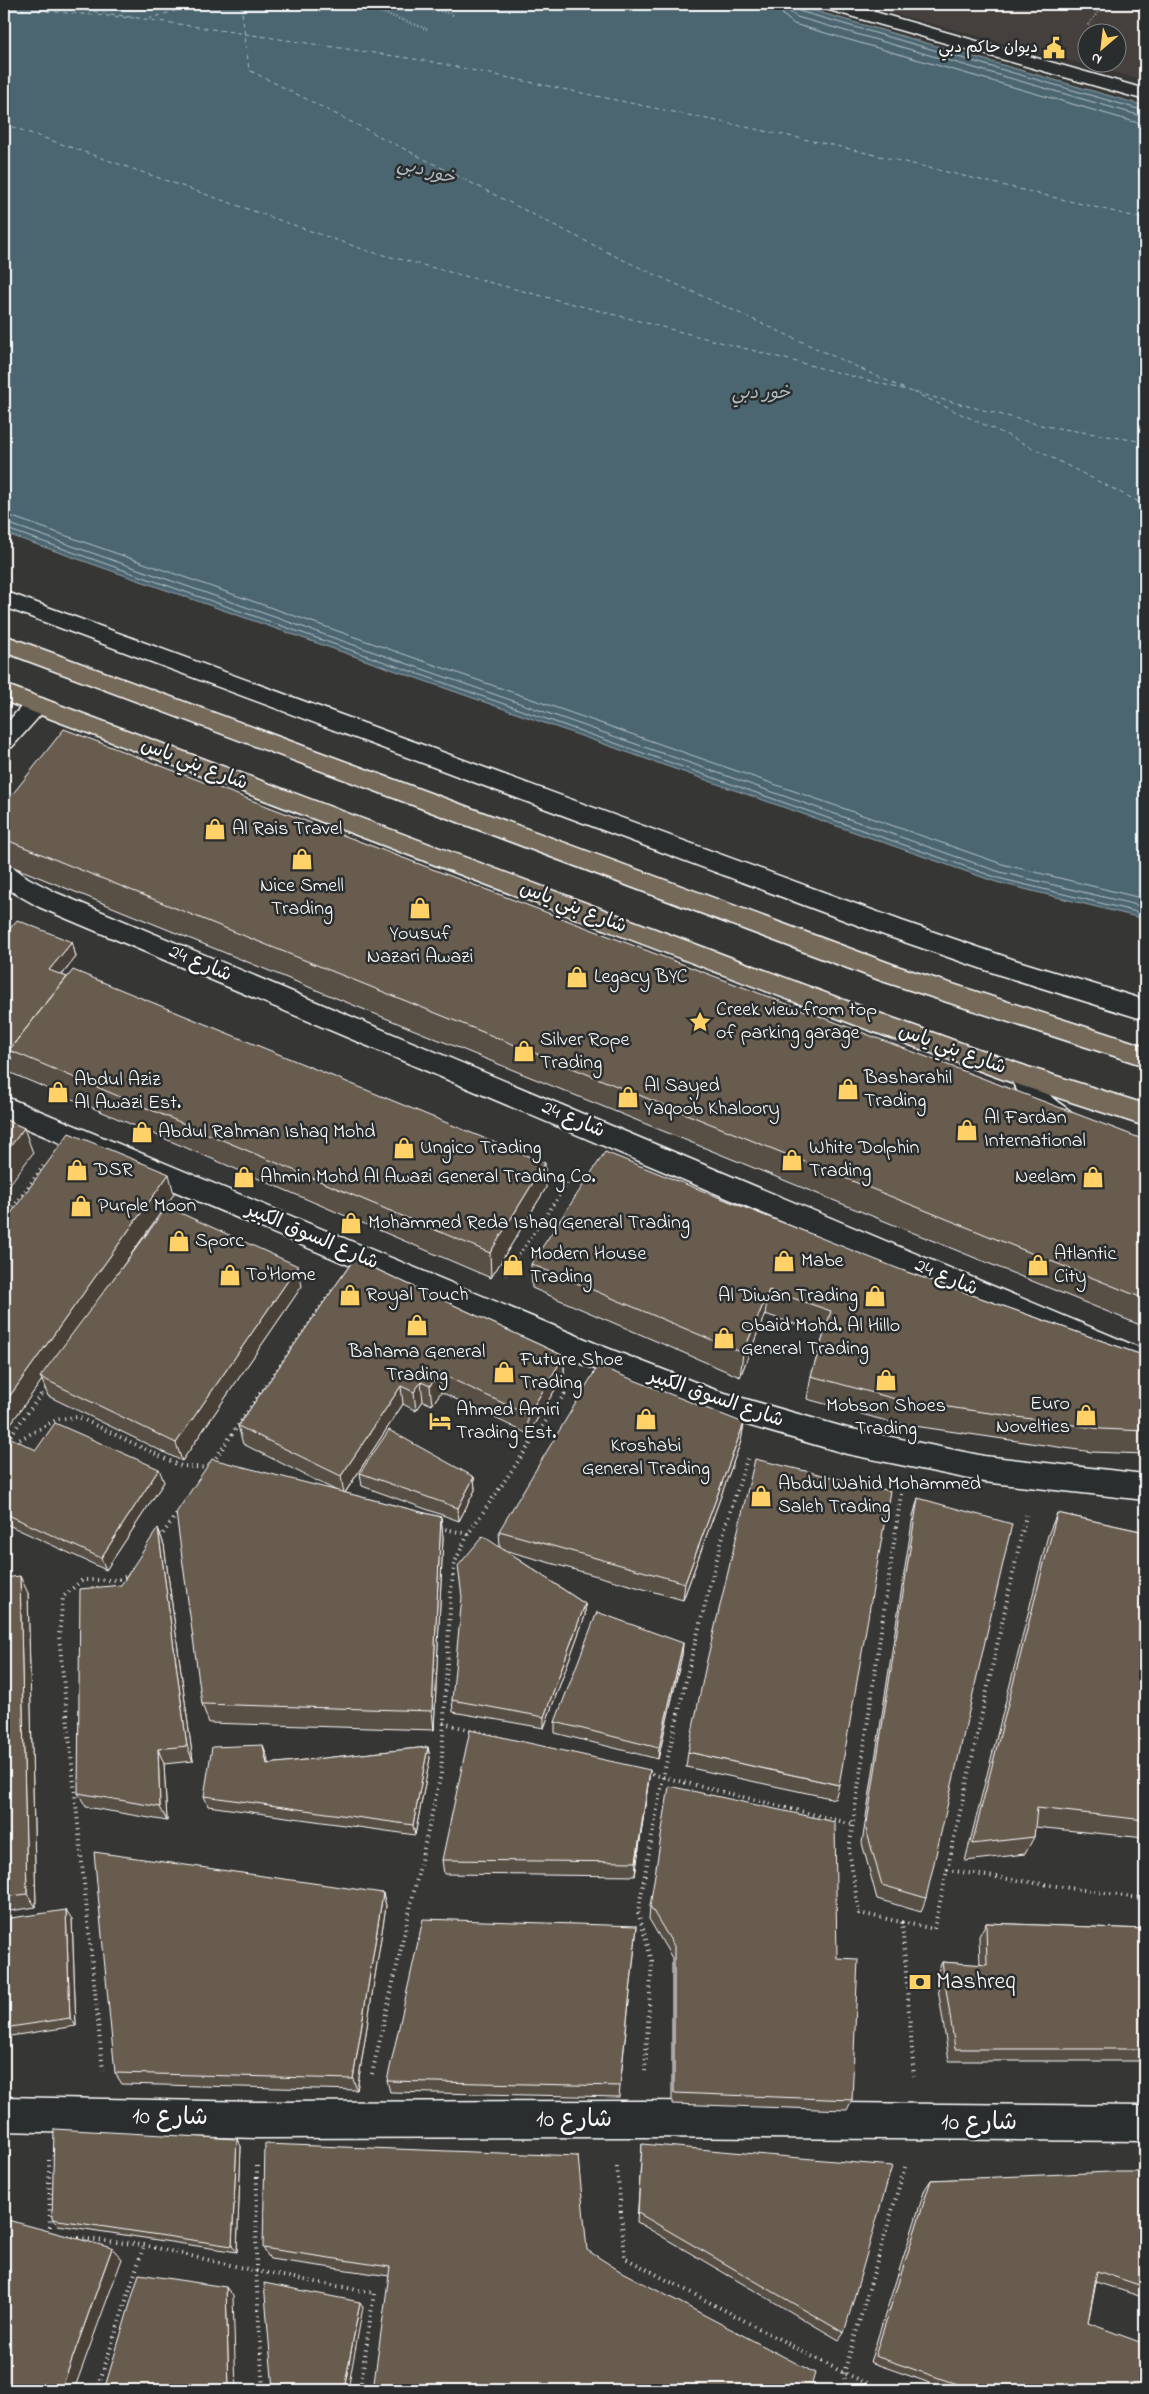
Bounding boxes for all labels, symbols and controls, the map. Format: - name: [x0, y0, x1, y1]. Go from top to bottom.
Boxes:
- north arrow: [1076, 22, 1126, 72]
- public building icon: ديوان حاكم دبي: [1041, 35, 1067, 61]
- place label: ديوان حاكم دبي: [939, 36, 1038, 61]
- text: N: [1087, 47, 1106, 70]
- water label: خور دبي: [394, 152, 458, 193]
- water label: خور دبي: [732, 381, 791, 408]
- street label: شارع بني ياس: [136, 731, 252, 800]
- place label: Al Rais Travel: [232, 815, 342, 844]
- shop icon: Al Rais Travel: [202, 816, 228, 842]
- shop icon: Nice Smell Trading: [289, 846, 315, 872]
- place label: Nice Smell Trading: [260, 872, 344, 925]
- street label: شارع بني ياس: [515, 874, 631, 943]
- shop icon: Yousuf Nazari Awazi: [407, 895, 433, 921]
- place label: Yousuf Nazari Awazi: [367, 920, 473, 972]
- street label: شارع 24: [164, 938, 236, 990]
- place label: Legacy BYC: [594, 963, 687, 993]
- shop icon: Legacy BYC: [564, 964, 590, 990]
- place label: Creek view from top of parking garage: [716, 996, 877, 1049]
- place icon: Creek view from top of parking garage: [687, 1009, 713, 1035]
- street label: شارع بني ياس: [894, 1017, 1010, 1084]
- place label: Silver Rope Trading: [540, 1026, 630, 1079]
- shop icon: Silver Rope Trading: [511, 1038, 537, 1064]
- place label: Basharahil Trading: [863, 1064, 952, 1117]
- place label: Abdul Aziz Al Awazi Est.: [74, 1066, 181, 1118]
- place label: Al Sayed Yaqoob Khaloory: [644, 1072, 780, 1124]
- shop icon: Basharahil Trading: [835, 1076, 861, 1102]
- shop icon: Abdul Aziz Al Awazi Est.: [45, 1079, 71, 1105]
- shop icon: Al Sayed Yaqoob Khaloory: [615, 1084, 641, 1110]
- street label: شارع 24: [537, 1094, 609, 1146]
- place label: Al Fardan International: [984, 1104, 1086, 1156]
- shop icon: Al Fardan International: [954, 1117, 980, 1143]
- place label: Abdul Rahman Ishaq Mohd: [158, 1118, 376, 1147]
- shop icon: Abdul Rahman Ishaq Mohd: [129, 1119, 155, 1145]
- place label: Ungico Trading: [420, 1134, 542, 1164]
- place label: White Dolphin Trading: [809, 1134, 919, 1187]
- shop icon: Ungico Trading: [391, 1135, 417, 1161]
- shop icon: White Dolphin Trading: [779, 1147, 805, 1173]
- place label: DSR: [93, 1156, 134, 1185]
- shop icon: DSR: [64, 1157, 90, 1183]
- place label: Ahmin Mohd Al Awazi General Trading Co.: [260, 1163, 596, 1193]
- place label: Neelam: [1015, 1163, 1076, 1192]
- shop icon: Ahmin Mohd Al Awazi General Trading Co.: [231, 1164, 257, 1190]
- shop icon: Neelam: [1080, 1164, 1106, 1190]
- place label: Purple Moon: [98, 1192, 196, 1221]
- shop icon: Purple Moon: [68, 1193, 94, 1219]
- street label: شارع السوق الكبير: [240, 1195, 383, 1278]
- place label: Mohammed Reda Ishaq General Trading: [368, 1209, 690, 1239]
- shop icon: Mohammed Reda Ishaq General Trading: [338, 1210, 364, 1236]
- place label: Sporc: [195, 1227, 244, 1256]
- shop icon: Sporc: [166, 1228, 192, 1254]
- place label: Modern House Trading: [530, 1240, 646, 1293]
- place label: Atlantic City: [1054, 1240, 1116, 1292]
- place label: Mabe: [801, 1247, 844, 1276]
- shop icon: Mabe: [771, 1248, 797, 1274]
- shop icon: Modern House Trading: [500, 1252, 526, 1278]
- street label: شارع 24: [910, 1252, 982, 1304]
- shop icon: Atlantic City: [1025, 1252, 1051, 1278]
- place label: To'Home: [246, 1261, 316, 1290]
- shop icon: To'Home: [217, 1262, 243, 1288]
- place label: Royal Touch: [366, 1281, 469, 1310]
- shop icon: Royal Touch: [337, 1282, 363, 1308]
- place label: Al Diwan Trading: [718, 1282, 858, 1312]
- shop icon: Al Diwan Trading: [862, 1283, 888, 1309]
- shop icon: Bahama General Trading: [404, 1312, 430, 1338]
- place label: Obaid Mohd. Al Hillo General Trading: [741, 1312, 900, 1365]
- shop icon: Obaid Mohd. Al Hillo General Trading: [711, 1325, 737, 1351]
- place label: Bahama General Trading: [348, 1338, 485, 1391]
- place label: Future Shoe Trading: [519, 1346, 623, 1399]
- shop icon: Future Shoe Trading: [491, 1359, 517, 1385]
- street label: شارع السوق الكبير: [643, 1362, 787, 1436]
- shop icon: Mobson Shoes Trading: [873, 1367, 899, 1393]
- place label: Euro Novelties: [996, 1390, 1070, 1442]
- place label: Mobson Shoes Trading: [826, 1392, 946, 1445]
- place label: Ahmed Amiri Trading Est.: [456, 1396, 560, 1449]
- shop icon: Euro Novelties: [1073, 1402, 1099, 1428]
- shop icon: Kroshabi General Trading: [633, 1406, 659, 1432]
- hotel icon: Ahmed Amiri Trading Est.: [427, 1408, 453, 1434]
- place label: Kroshabi General Trading: [582, 1432, 710, 1485]
- place label: Abdul Wahid Mohammed Saleh Trading: [778, 1470, 981, 1523]
- shop icon: Abdul Wahid Mohammed Saleh Trading: [748, 1483, 774, 1509]
- place label: Mashreq: [936, 1965, 1015, 2000]
- bank icon: Mashreq: [907, 1969, 933, 1995]
- street label: شارع 10: [132, 2100, 208, 2136]
- street label: شارع 10: [536, 2103, 612, 2138]
- street label: شارع 10: [941, 2106, 1017, 2141]

